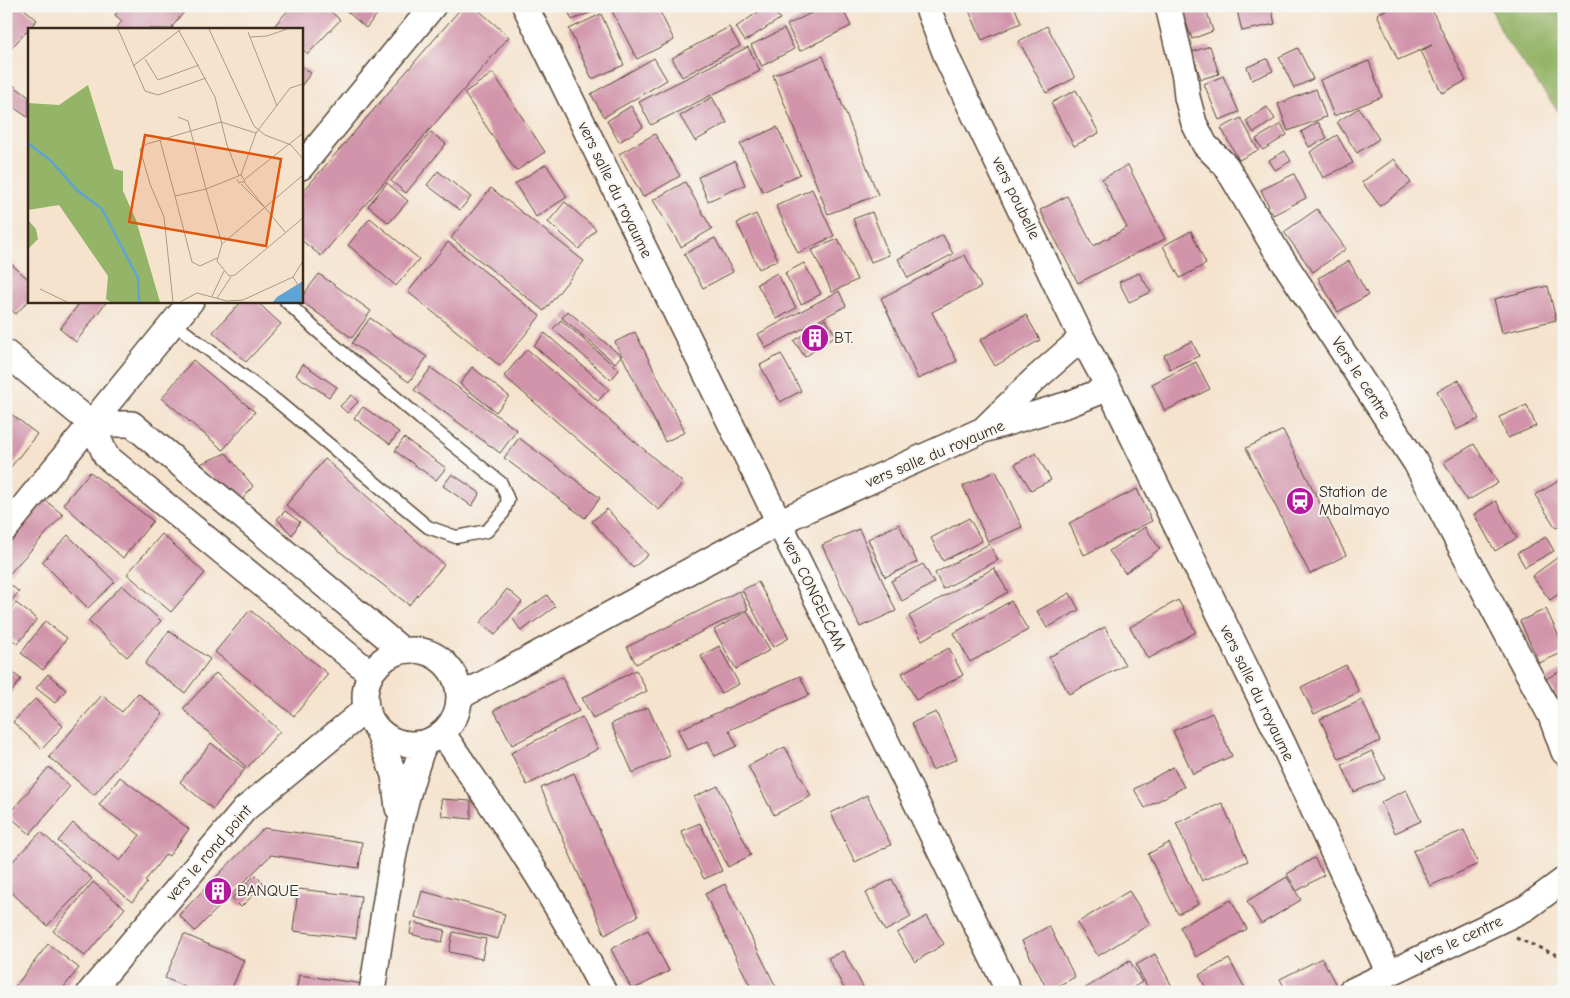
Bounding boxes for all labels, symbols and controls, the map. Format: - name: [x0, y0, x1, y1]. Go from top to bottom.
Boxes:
- inset map: [28, 28, 302, 302]
- street label: vers salle du royaume: [574, 118, 656, 261]
- street label: vers poubelle: [988, 153, 1044, 242]
- building icon: BT.: [800, 323, 830, 353]
- place label: BT.: [834, 329, 853, 347]
- street label: Vers le centre: [1328, 334, 1394, 422]
- street label: vers salle du royaume: [862, 417, 1007, 492]
- place label: Station de Mbalmayo: [1319, 483, 1390, 519]
- station icon: Station de Mbalmayo: [1285, 486, 1315, 516]
- street label: vers CONGELCAM: [778, 533, 849, 654]
- street label: vers salle du royaume: [1216, 621, 1298, 764]
- street label: vers le rond point: [162, 801, 256, 905]
- building icon: BANQUE: [203, 876, 233, 906]
- place label: BANQUE: [237, 882, 299, 900]
- street label: Vers le centre: [1413, 912, 1505, 968]

